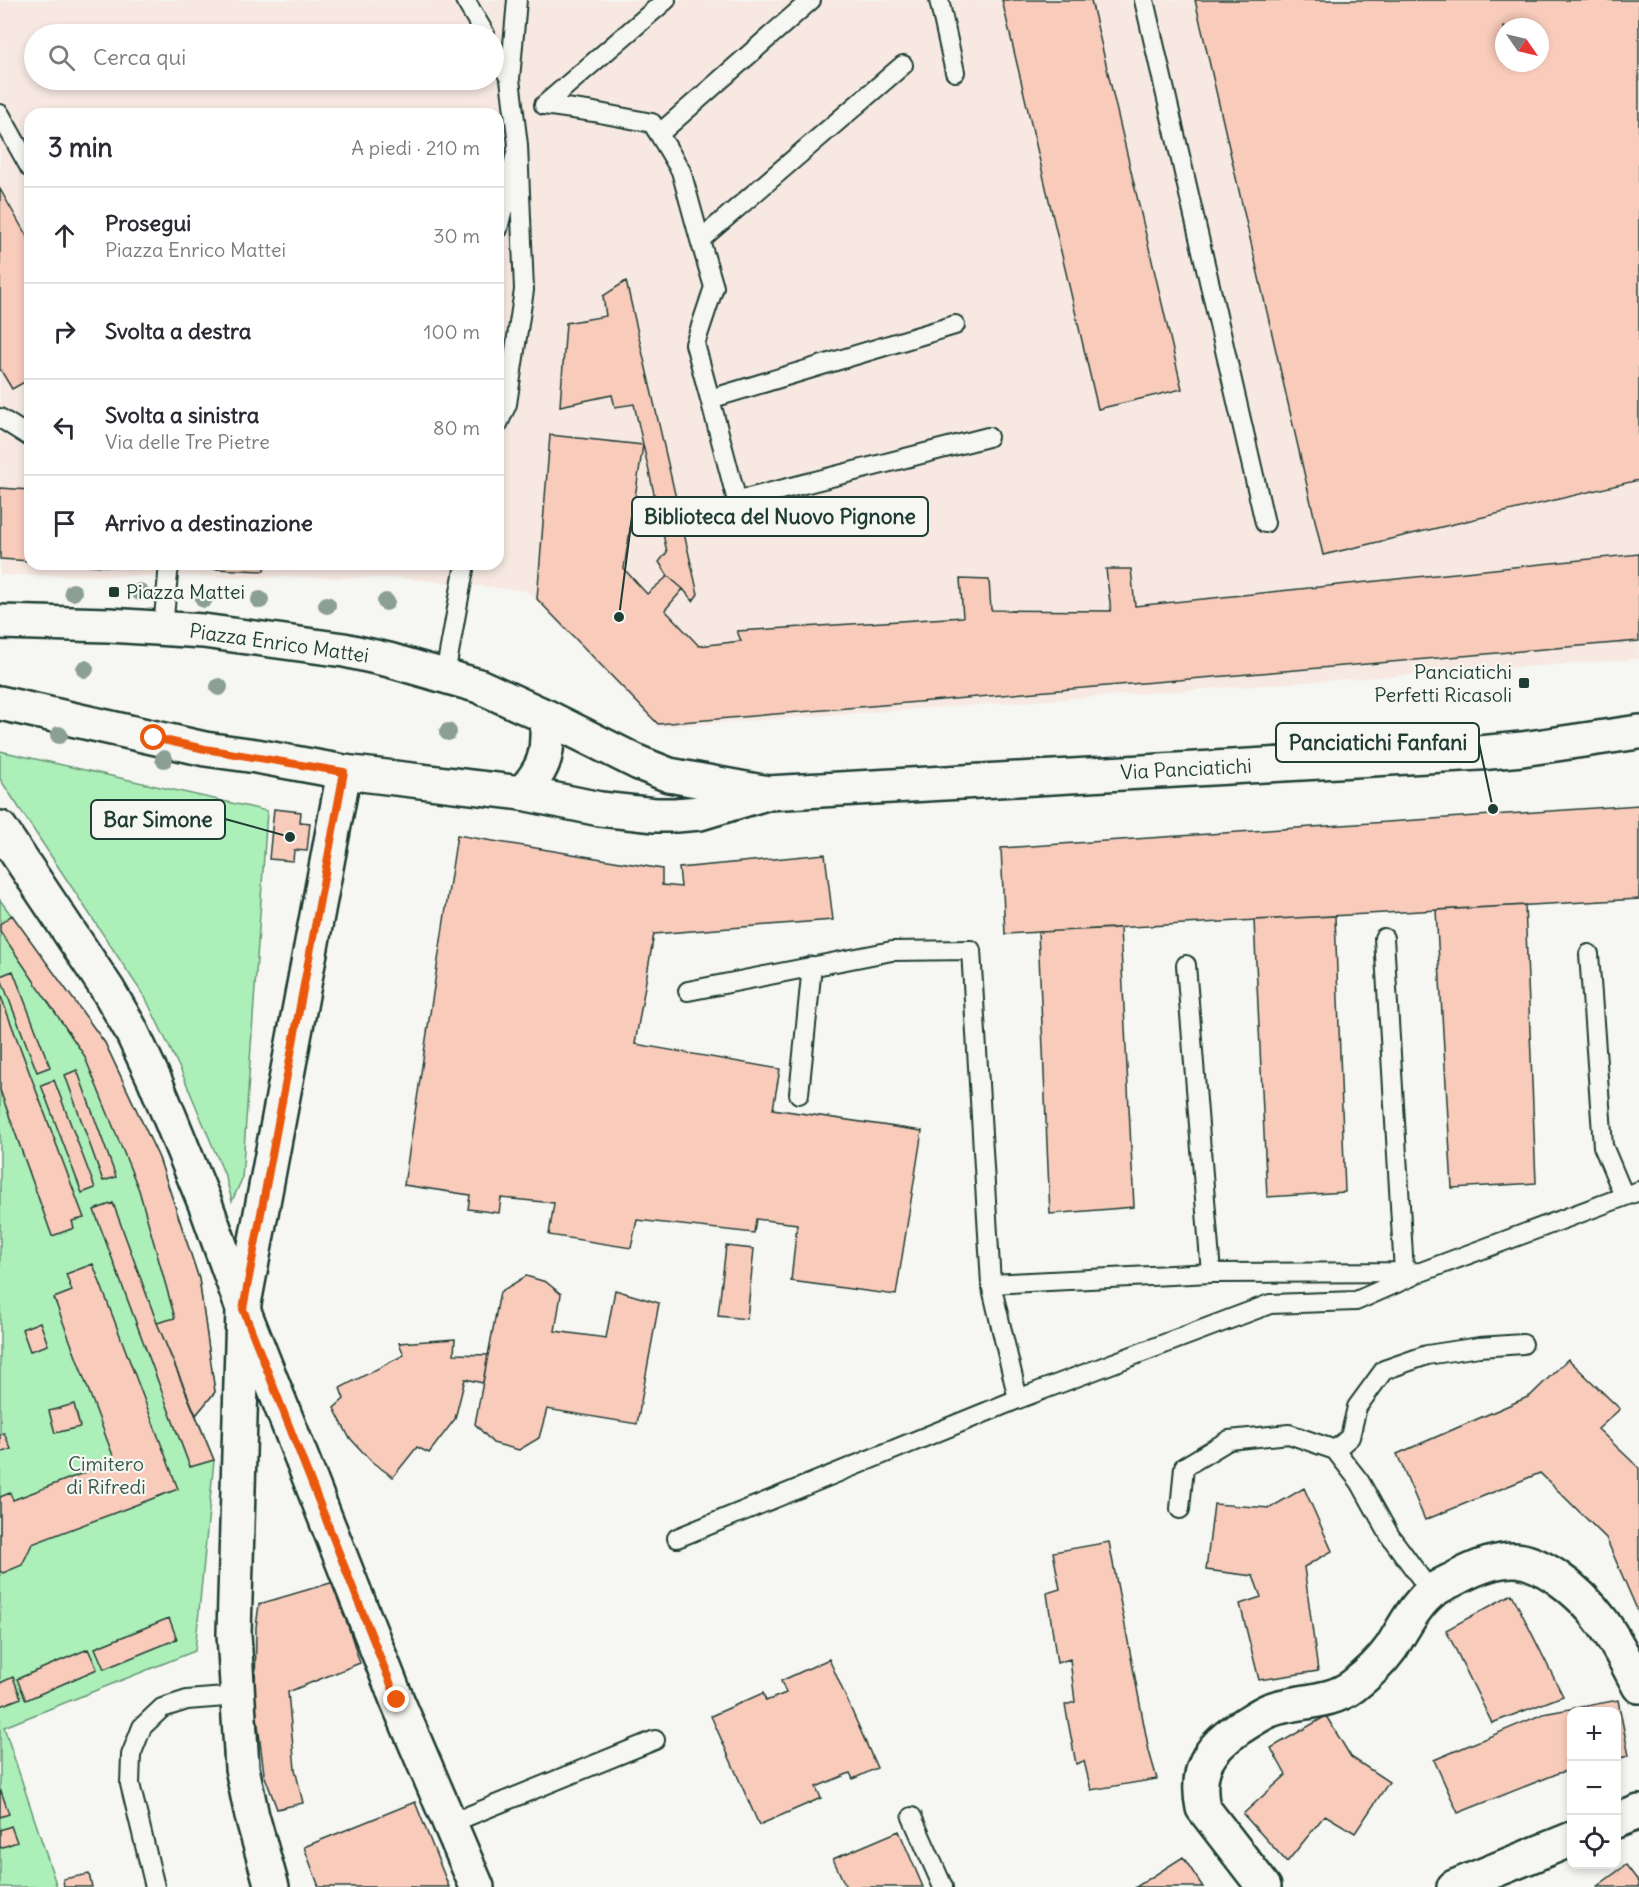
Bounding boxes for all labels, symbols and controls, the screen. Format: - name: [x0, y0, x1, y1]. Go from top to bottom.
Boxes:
- north arrow: [1495, 18, 1549, 72]
- search box: [24, 24, 504, 90]
- icon: search: [45, 41, 78, 74]
- text: Cerca qui: [93, 43, 186, 71]
- text: 3 min: [48, 131, 113, 164]
- text: A piedi · 210 m: [351, 135, 480, 160]
- text: Prosegui: [105, 209, 191, 237]
- icon: ahead: [48, 219, 81, 252]
- text: 30 m: [433, 223, 480, 248]
- text: Piazza Enrico Mattei: [105, 237, 286, 262]
- icon: right: [48, 315, 81, 348]
- text: Svolta a destra: [105, 317, 251, 345]
- text: 100 m: [423, 319, 480, 344]
- text: Svolta a sinistra: [105, 401, 259, 429]
- icon: left: [48, 411, 81, 444]
- text: 80 m: [433, 415, 480, 440]
- text: Via delle Tre Pietre: [105, 429, 270, 454]
- callout: Biblioteca del Nuovo Pignone: [632, 497, 928, 536]
- text: Biblioteca del Nuovo Pignone: [644, 503, 916, 530]
- icon: arrive: [48, 507, 81, 540]
- text: Arrivo a destinazione: [105, 509, 313, 537]
- place label: Piazza Mattei: [126, 579, 245, 604]
- marker: Piazza Mattei: [107, 585, 121, 599]
- street label: Piazza Enrico Mattei: [188, 618, 370, 667]
- place label: Panciatichi Perfetti Ricasoli: [1374, 659, 1512, 707]
- marker: Panciatichi Perfetti Ricasoli: [1517, 676, 1531, 690]
- callout: Panciatichi Fanfani: [1276, 723, 1479, 762]
- route start: [140, 724, 166, 750]
- text: Panciatichi Fanfani: [1289, 729, 1467, 756]
- street label: Via Panciatichi: [1120, 753, 1252, 784]
- callout: Bar Simone: [91, 800, 225, 839]
- text: Bar Simone: [103, 806, 213, 833]
- park label: Cimitero di Rifredi: [66, 1451, 146, 1499]
- route end: [383, 1686, 409, 1712]
- map controls: [1567, 1707, 1621, 1869]
- button: +: [1567, 1707, 1621, 1761]
- button: −: [1567, 1761, 1621, 1815]
- button: locate: [1567, 1815, 1621, 1869]

